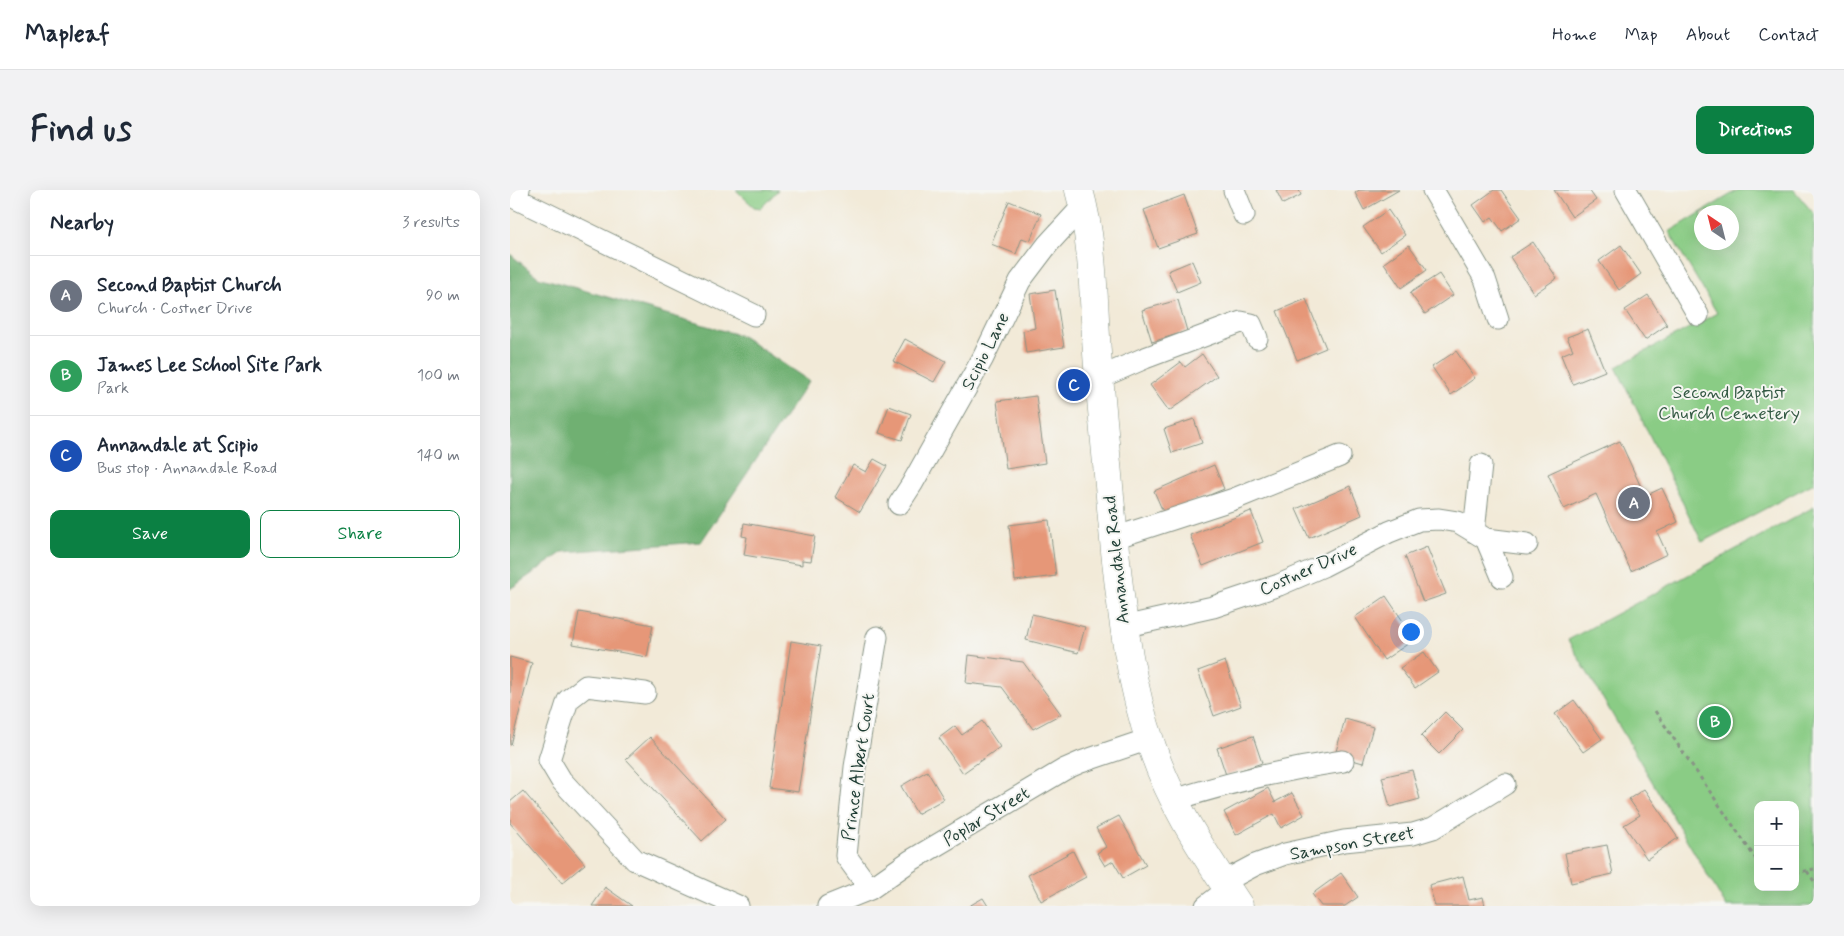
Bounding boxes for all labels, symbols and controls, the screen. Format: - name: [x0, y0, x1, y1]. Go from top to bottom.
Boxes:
- text: Mapleaf: [25, 19, 110, 50]
- text: Home: [1552, 23, 1597, 47]
- text: Map: [1625, 23, 1658, 47]
- text: About: [1686, 23, 1730, 47]
- text: Contact: [1758, 23, 1819, 47]
- button: Directions: [1696, 106, 1814, 154]
- text: Find us: [30, 107, 132, 153]
- north arrow: [1694, 205, 1739, 250]
- text: Nearby: [50, 209, 114, 237]
- text: 3 results: [402, 212, 460, 233]
- text: Second Baptist Church: [97, 273, 282, 298]
- text: A: [61, 285, 71, 306]
- text: 90 m: [426, 285, 460, 306]
- text: Church · Costner Drive: [97, 298, 253, 319]
- street label: Scipio Lane: [956, 309, 1016, 394]
- text: James Lee School Site Park: [97, 353, 322, 378]
- text: B: [61, 365, 71, 386]
- text: 100 m: [417, 365, 460, 386]
- pin: C: [1058, 366, 1090, 404]
- text: Park: [97, 378, 129, 399]
- park label: Second Baptist Church Cemetery: [1658, 381, 1800, 426]
- text: Annandale at Scipio: [97, 433, 258, 458]
- text: C: [60, 445, 72, 466]
- text: 140 m: [416, 445, 460, 466]
- text: Bus stop · Annandale Road: [97, 458, 277, 479]
- pin: A: [1618, 484, 1650, 522]
- street label: Annandale Road: [1098, 494, 1136, 625]
- button: Save: [50, 510, 250, 558]
- button: Share: [260, 510, 460, 558]
- street label: Costner Drive: [1256, 538, 1361, 602]
- your location: [1398, 619, 1424, 645]
- street label: Prince Albert Court: [837, 692, 881, 842]
- pin: B: [1699, 703, 1731, 741]
- street label: Poplar Street: [939, 781, 1035, 852]
- map controls: [1754, 801, 1799, 891]
- button: +: [1754, 801, 1799, 846]
- street label: Sampson Street: [1288, 821, 1416, 867]
- button: −: [1754, 846, 1799, 891]

